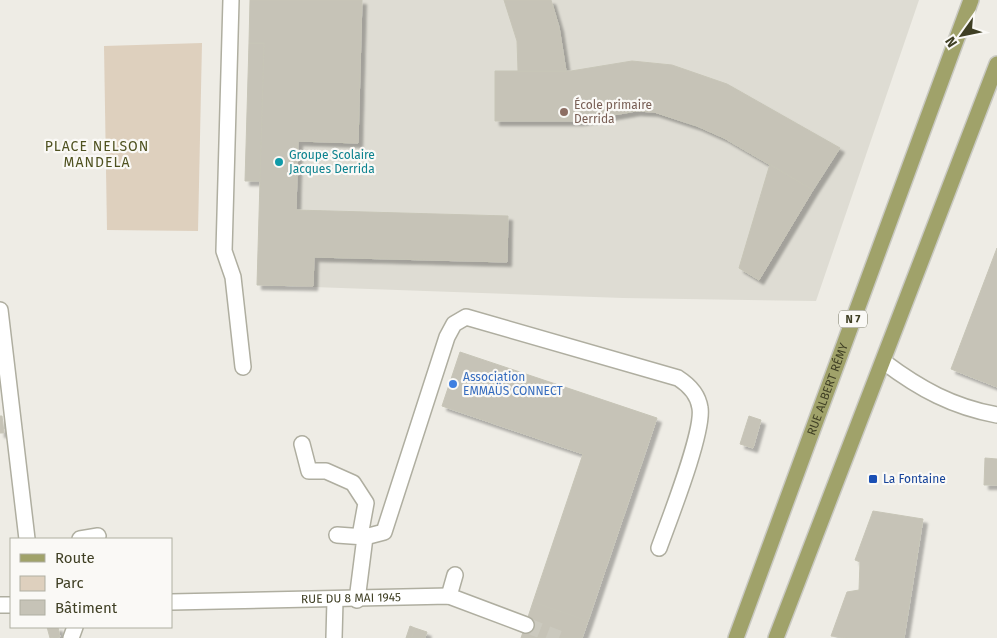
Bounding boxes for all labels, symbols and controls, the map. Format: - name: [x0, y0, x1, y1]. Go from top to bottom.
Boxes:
- north arrow: [937, 10, 987, 60]
- text: N: [942, 33, 961, 50]
- place label: École primaire Derrida: [574, 97, 652, 126]
- marker: École primaire Derrida: [558, 106, 570, 118]
- district label: PLACE NELSON MANDELA: [45, 138, 149, 171]
- place label: Groupe Scolaire Jacques Derrida: [289, 148, 375, 176]
- marker: Groupe Scolaire Jacques Derrida: [273, 156, 285, 168]
- road number: N 7: [839, 310, 867, 328]
- street label: RUE ALBERT RÉMY: [804, 341, 851, 437]
- place label: Association EMMAÜS CONNECT: [463, 370, 563, 398]
- marker: Association EMMAÜS CONNECT: [447, 378, 459, 390]
- place label: La Fontaine: [883, 472, 946, 486]
- marker: La Fontaine: [867, 473, 879, 485]
- legend: [10, 538, 172, 628]
- text: Route: [55, 549, 95, 567]
- text: Parc: [55, 574, 84, 592]
- street label: RUE DU 8 MAI 1945: [301, 590, 401, 606]
- text: Bâtiment: [55, 599, 118, 617]

